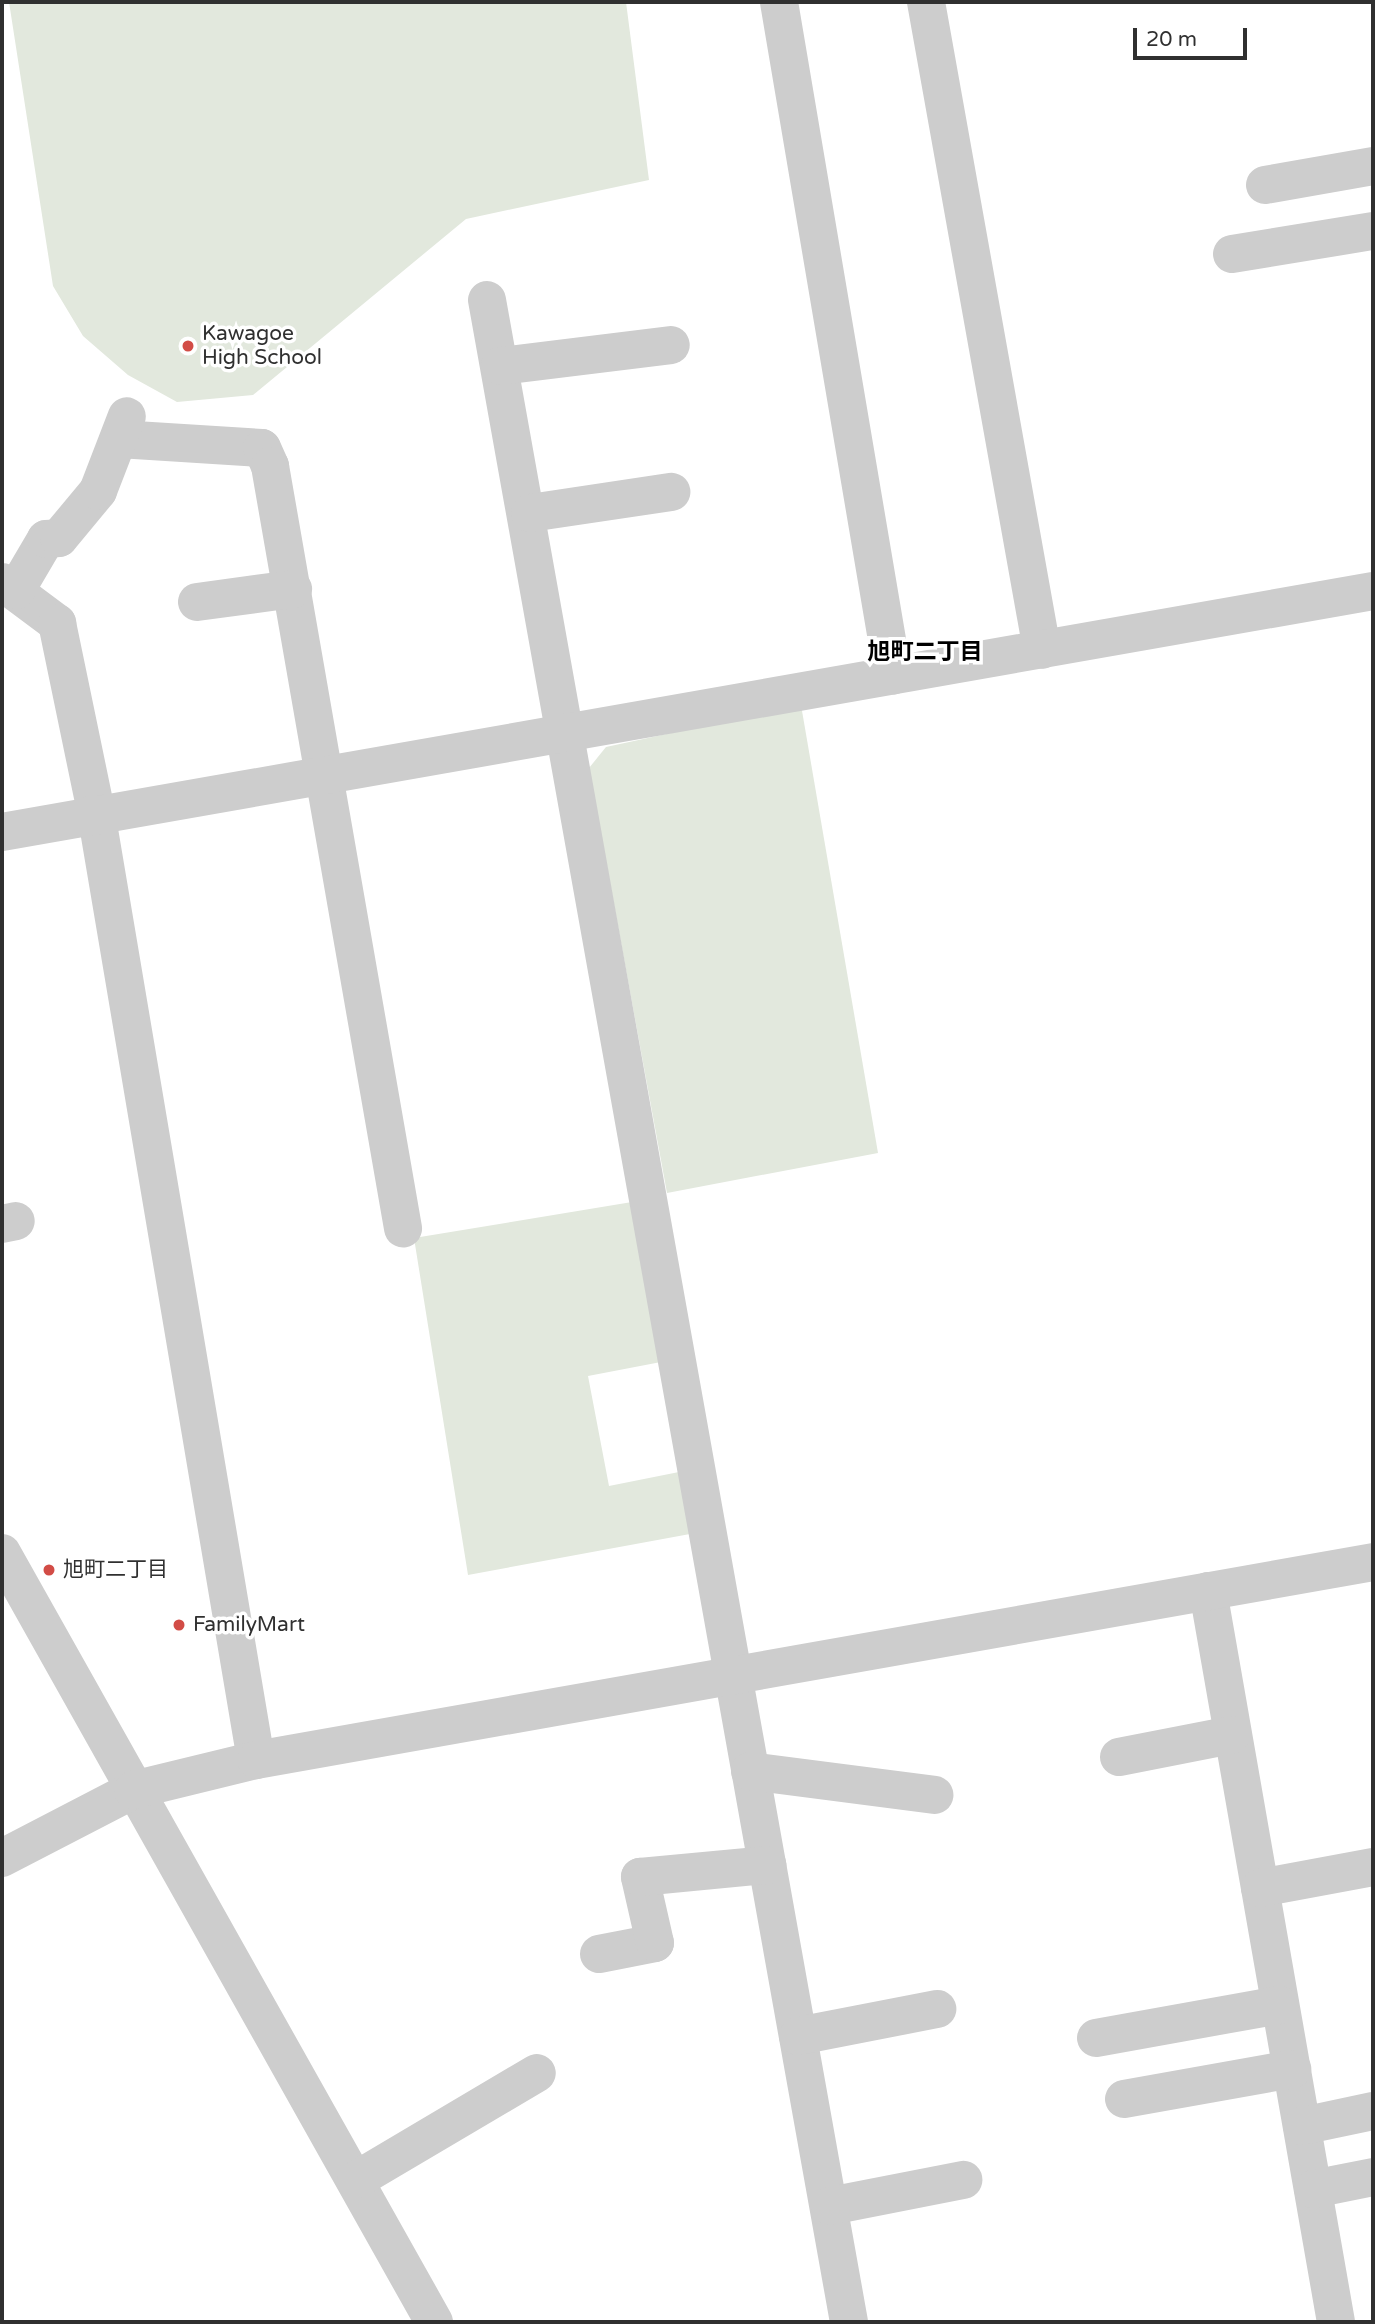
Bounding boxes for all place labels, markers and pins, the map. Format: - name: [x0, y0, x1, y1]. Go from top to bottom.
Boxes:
- place label: Kawagoe High School: [202, 321, 322, 371]
- marker: Kawagoe High School: [180, 338, 196, 354]
- place label: 旭町二丁目: [63, 1557, 168, 1583]
- marker: 旭町二丁目: [41, 1562, 57, 1578]
- place label: FamilyMart: [193, 1612, 305, 1638]
- marker: FamilyMart: [171, 1617, 187, 1633]

